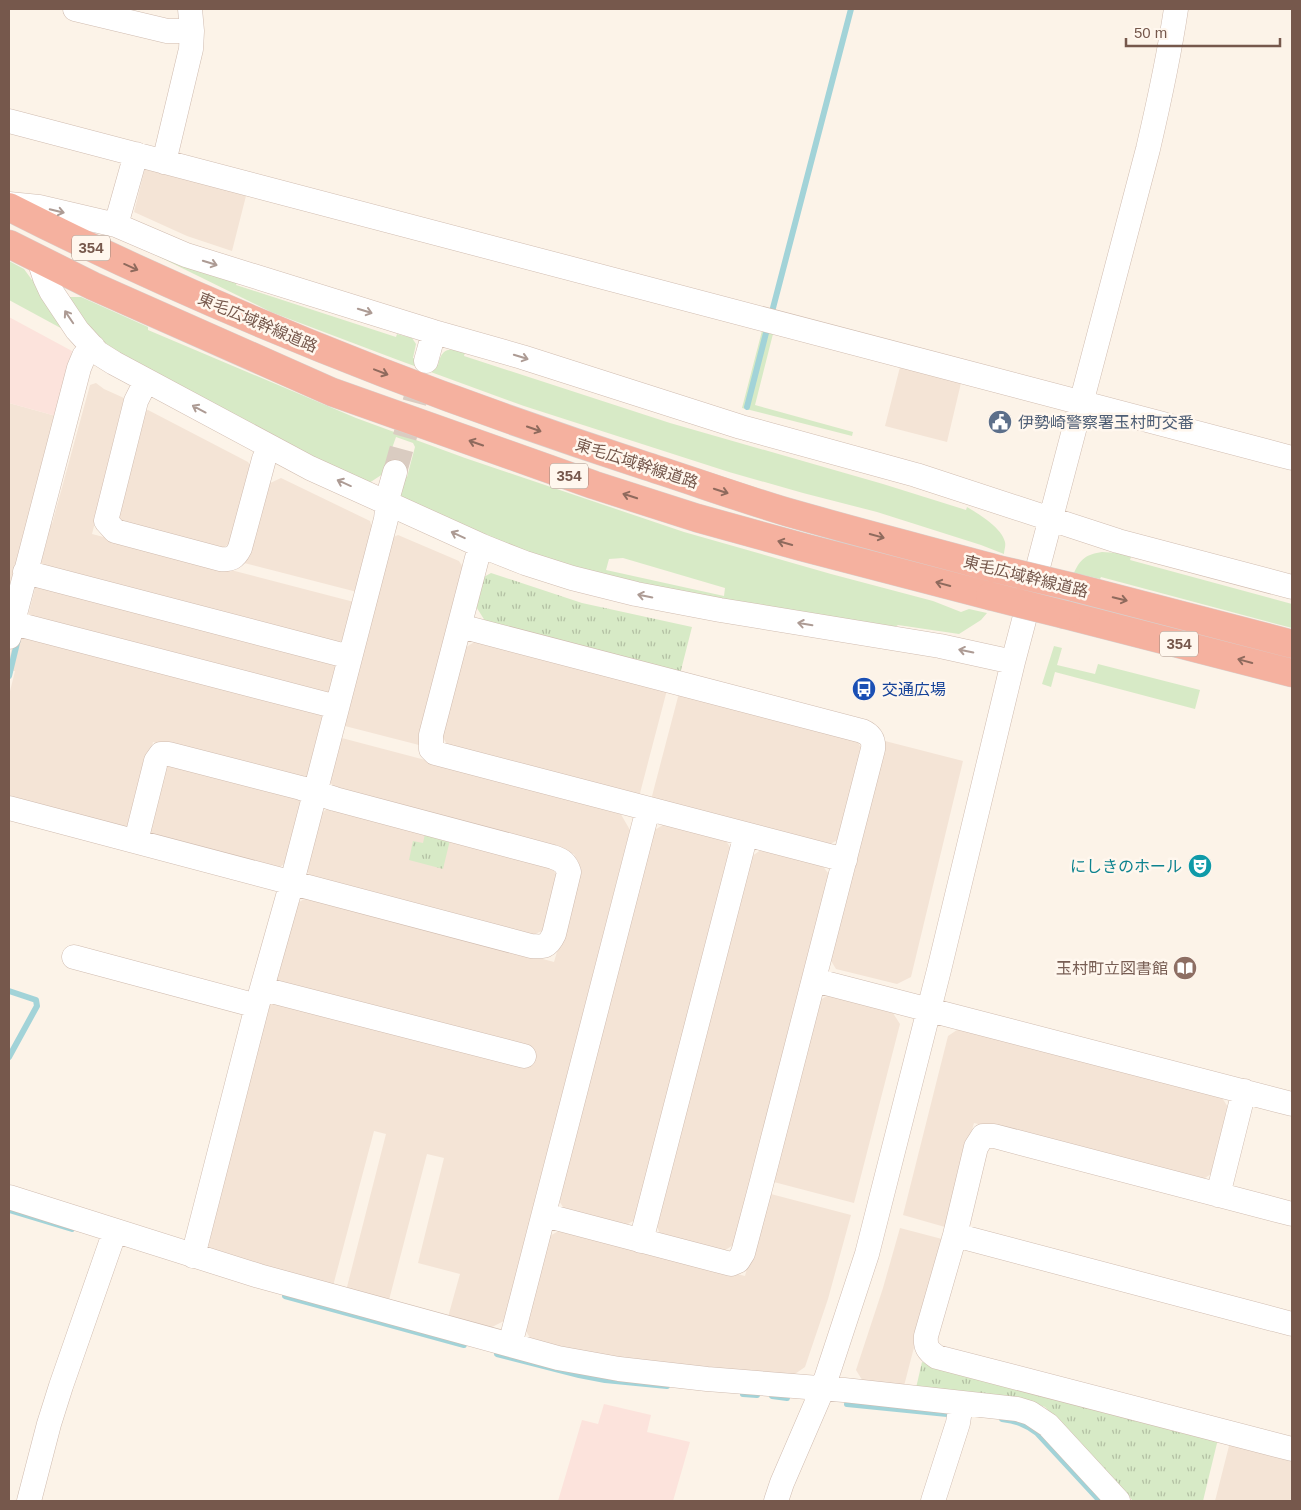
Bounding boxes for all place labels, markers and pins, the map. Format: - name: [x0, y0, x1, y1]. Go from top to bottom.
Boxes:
- public building icon: 伊勢崎警察署玉村町交番: [987, 409, 1013, 435]
- place label: 伊勢崎警察署玉村町交番: [1018, 414, 1194, 431]
- bus stop icon: 交通広場: [851, 676, 877, 702]
- place label: 交通広場: [882, 681, 946, 698]
- theatre icon: にしきのホール: [1187, 853, 1213, 879]
- place label: にしきのホール: [1070, 858, 1182, 875]
- library icon: 玉村町立図書館: [1172, 955, 1198, 981]
- place label: 玉村町立図書館: [1056, 960, 1168, 977]

